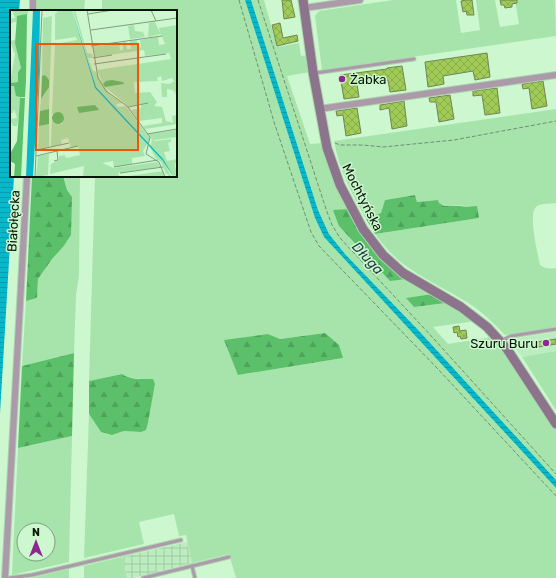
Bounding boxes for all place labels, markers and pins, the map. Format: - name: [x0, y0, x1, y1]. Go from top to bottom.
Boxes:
- place label: Żabka: [350, 72, 386, 87]
- marker: Żabka: [337, 74, 347, 84]
- place label: Szuru Buru: [470, 336, 538, 351]
- marker: Szuru Buru: [541, 338, 551, 348]

